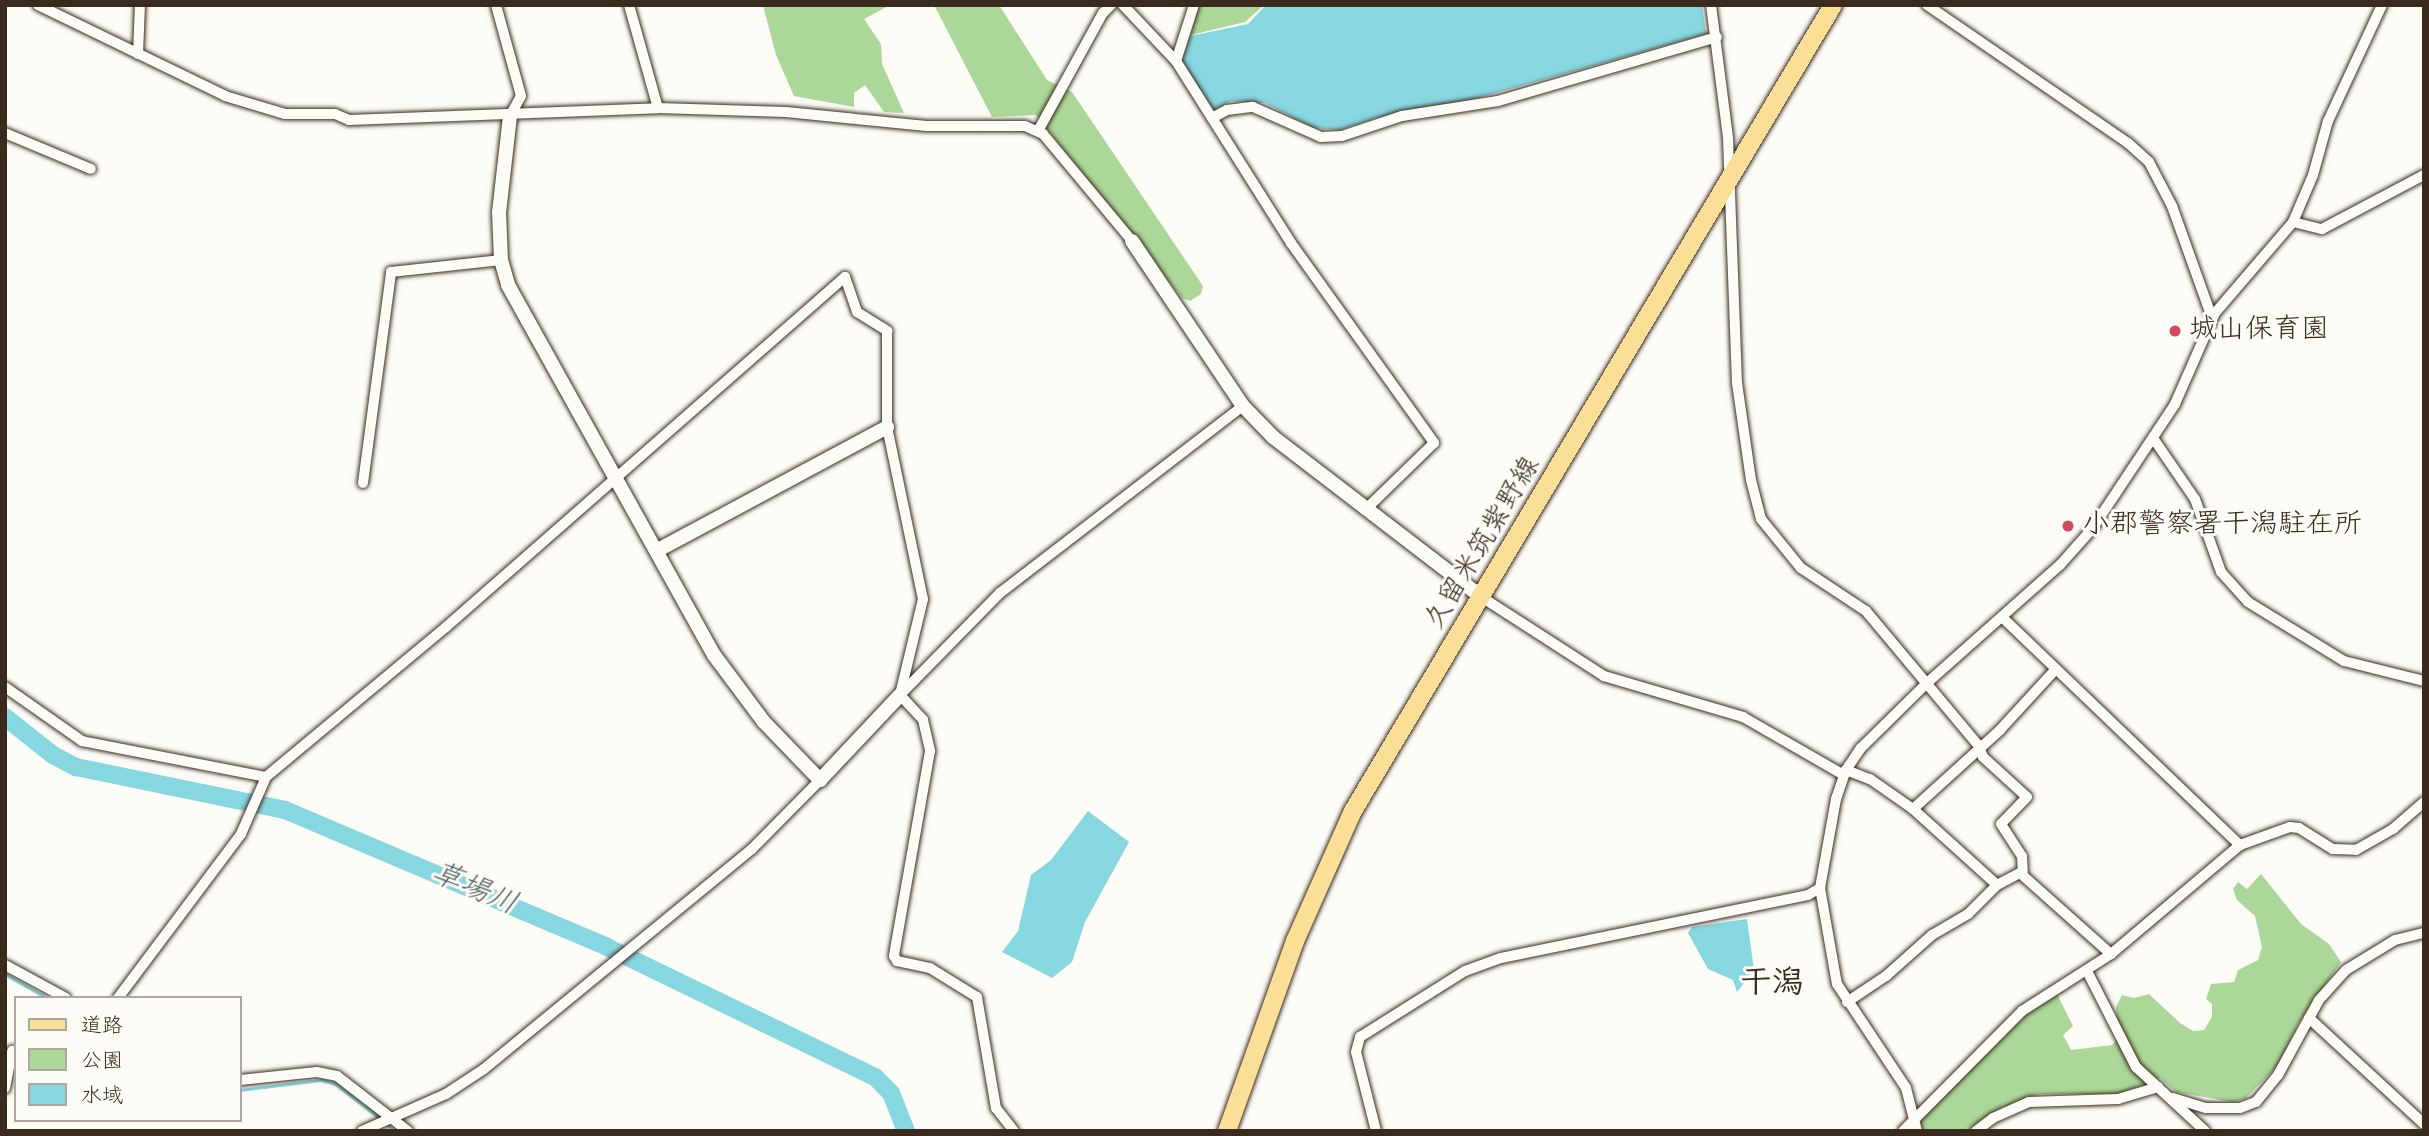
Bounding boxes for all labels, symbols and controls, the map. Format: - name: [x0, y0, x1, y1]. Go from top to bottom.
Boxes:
- place label: 城山保育園: [2189, 314, 2329, 348]
- marker: 城山保育園: [2167, 323, 2183, 339]
- street label: 久留米筑紫野線: [1419, 451, 1549, 637]
- place label: 小郡警察署干潟駐在所: [2082, 509, 2362, 543]
- marker: 小郡警察署干潟駐在所: [2060, 518, 2076, 534]
- water label: 草場川: [426, 856, 522, 924]
- district label: 干潟: [1740, 966, 1804, 1004]
- legend: [14, 996, 242, 1122]
- text: 道路: [81, 1012, 123, 1042]
- text: 公園: [81, 1047, 123, 1077]
- text: 水域: [81, 1082, 123, 1112]

